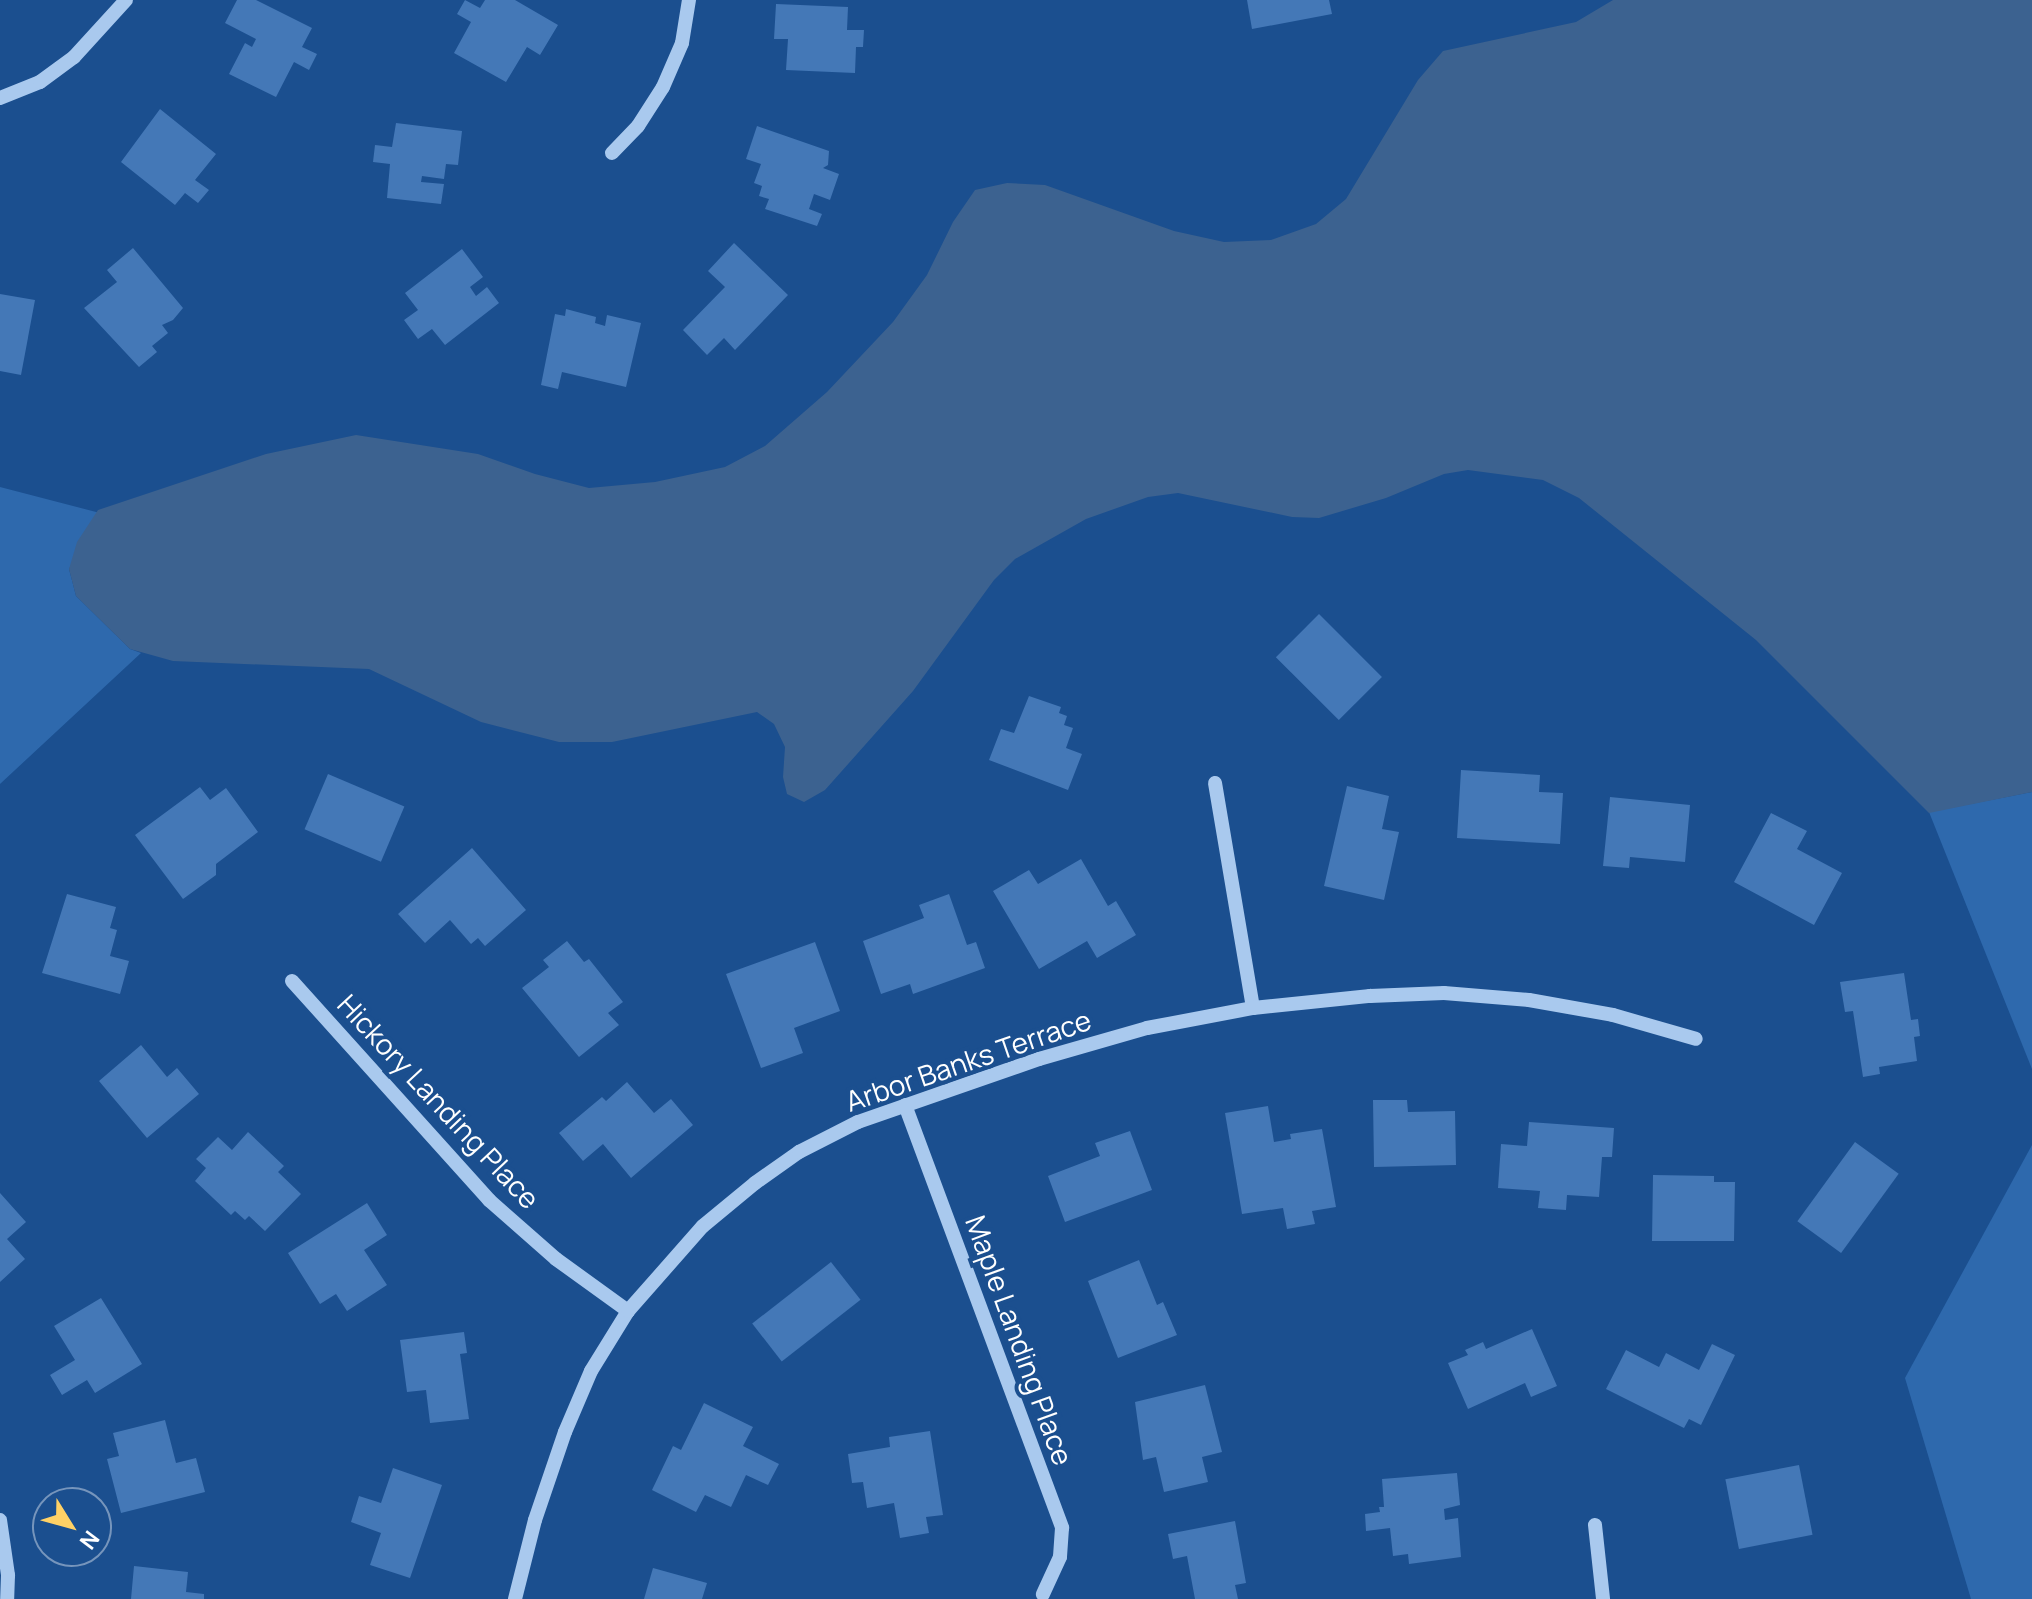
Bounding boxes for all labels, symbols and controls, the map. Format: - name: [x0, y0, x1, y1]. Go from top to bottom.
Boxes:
- street label: Hickory Landing Place: [331, 987, 547, 1215]
- street label: Arbor Banks Terrace: [841, 1002, 1095, 1118]
- street label: Maple Landing Place: [959, 1211, 1081, 1469]
- north arrow: [32, 1487, 112, 1567]
- text: N: [73, 1525, 106, 1556]

